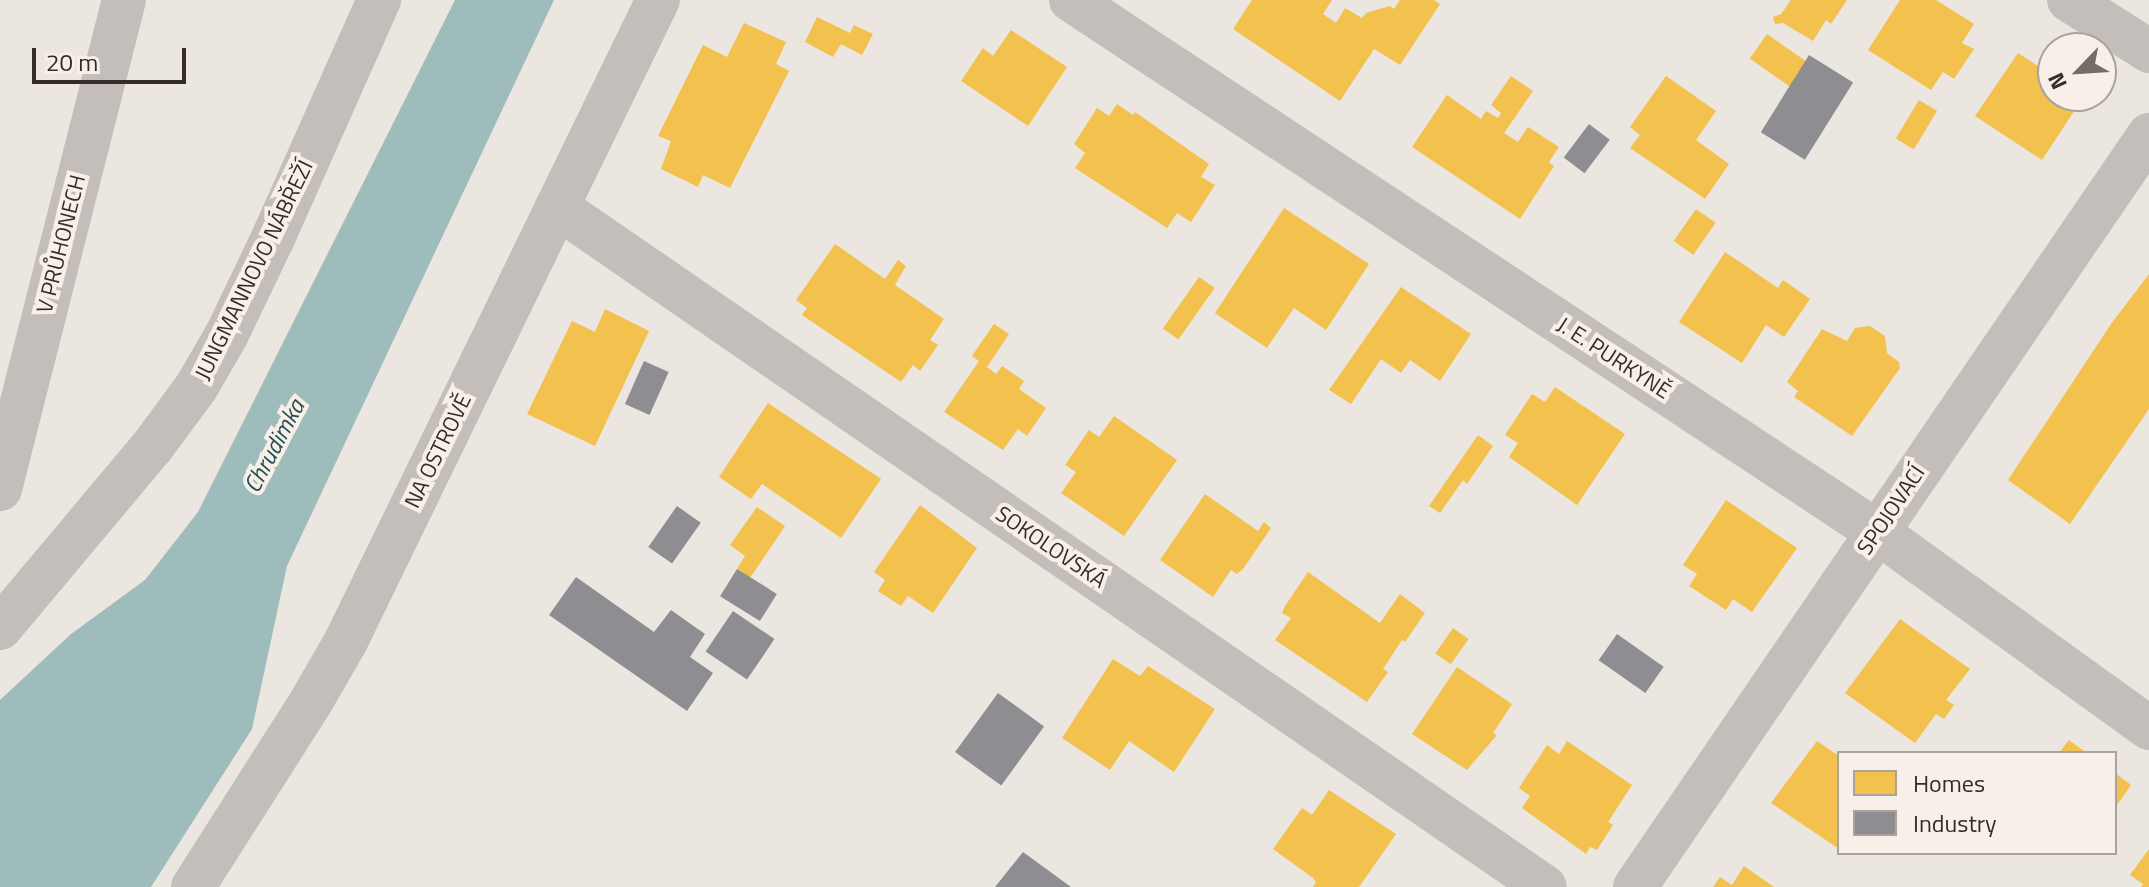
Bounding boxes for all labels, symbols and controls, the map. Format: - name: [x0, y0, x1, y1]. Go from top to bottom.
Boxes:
- scale bar: [36, 32, 190, 82]
- north arrow: [2037, 32, 2117, 112]
- text: 20 m: [46, 44, 98, 80]
- text: N: [2038, 67, 2076, 95]
- street label: JUNGMANNOVO NÁBŘEŽÍ: [189, 156, 319, 384]
- street label: V PRŮHONECH: [31, 172, 91, 316]
- street label: J. E. PURKYNĚ: [1552, 312, 1676, 404]
- street label: NA OSTROVĚ: [399, 390, 477, 512]
- water label: Chrudimka: [237, 394, 311, 498]
- street label: SPOJOVACÍ: [1852, 460, 1930, 560]
- street label: SOKOLOVSKÁ: [991, 500, 1111, 594]
- legend: [1837, 751, 2117, 855]
- text: Homes: [1913, 765, 1985, 801]
- text: Industry: [1913, 805, 1997, 841]

